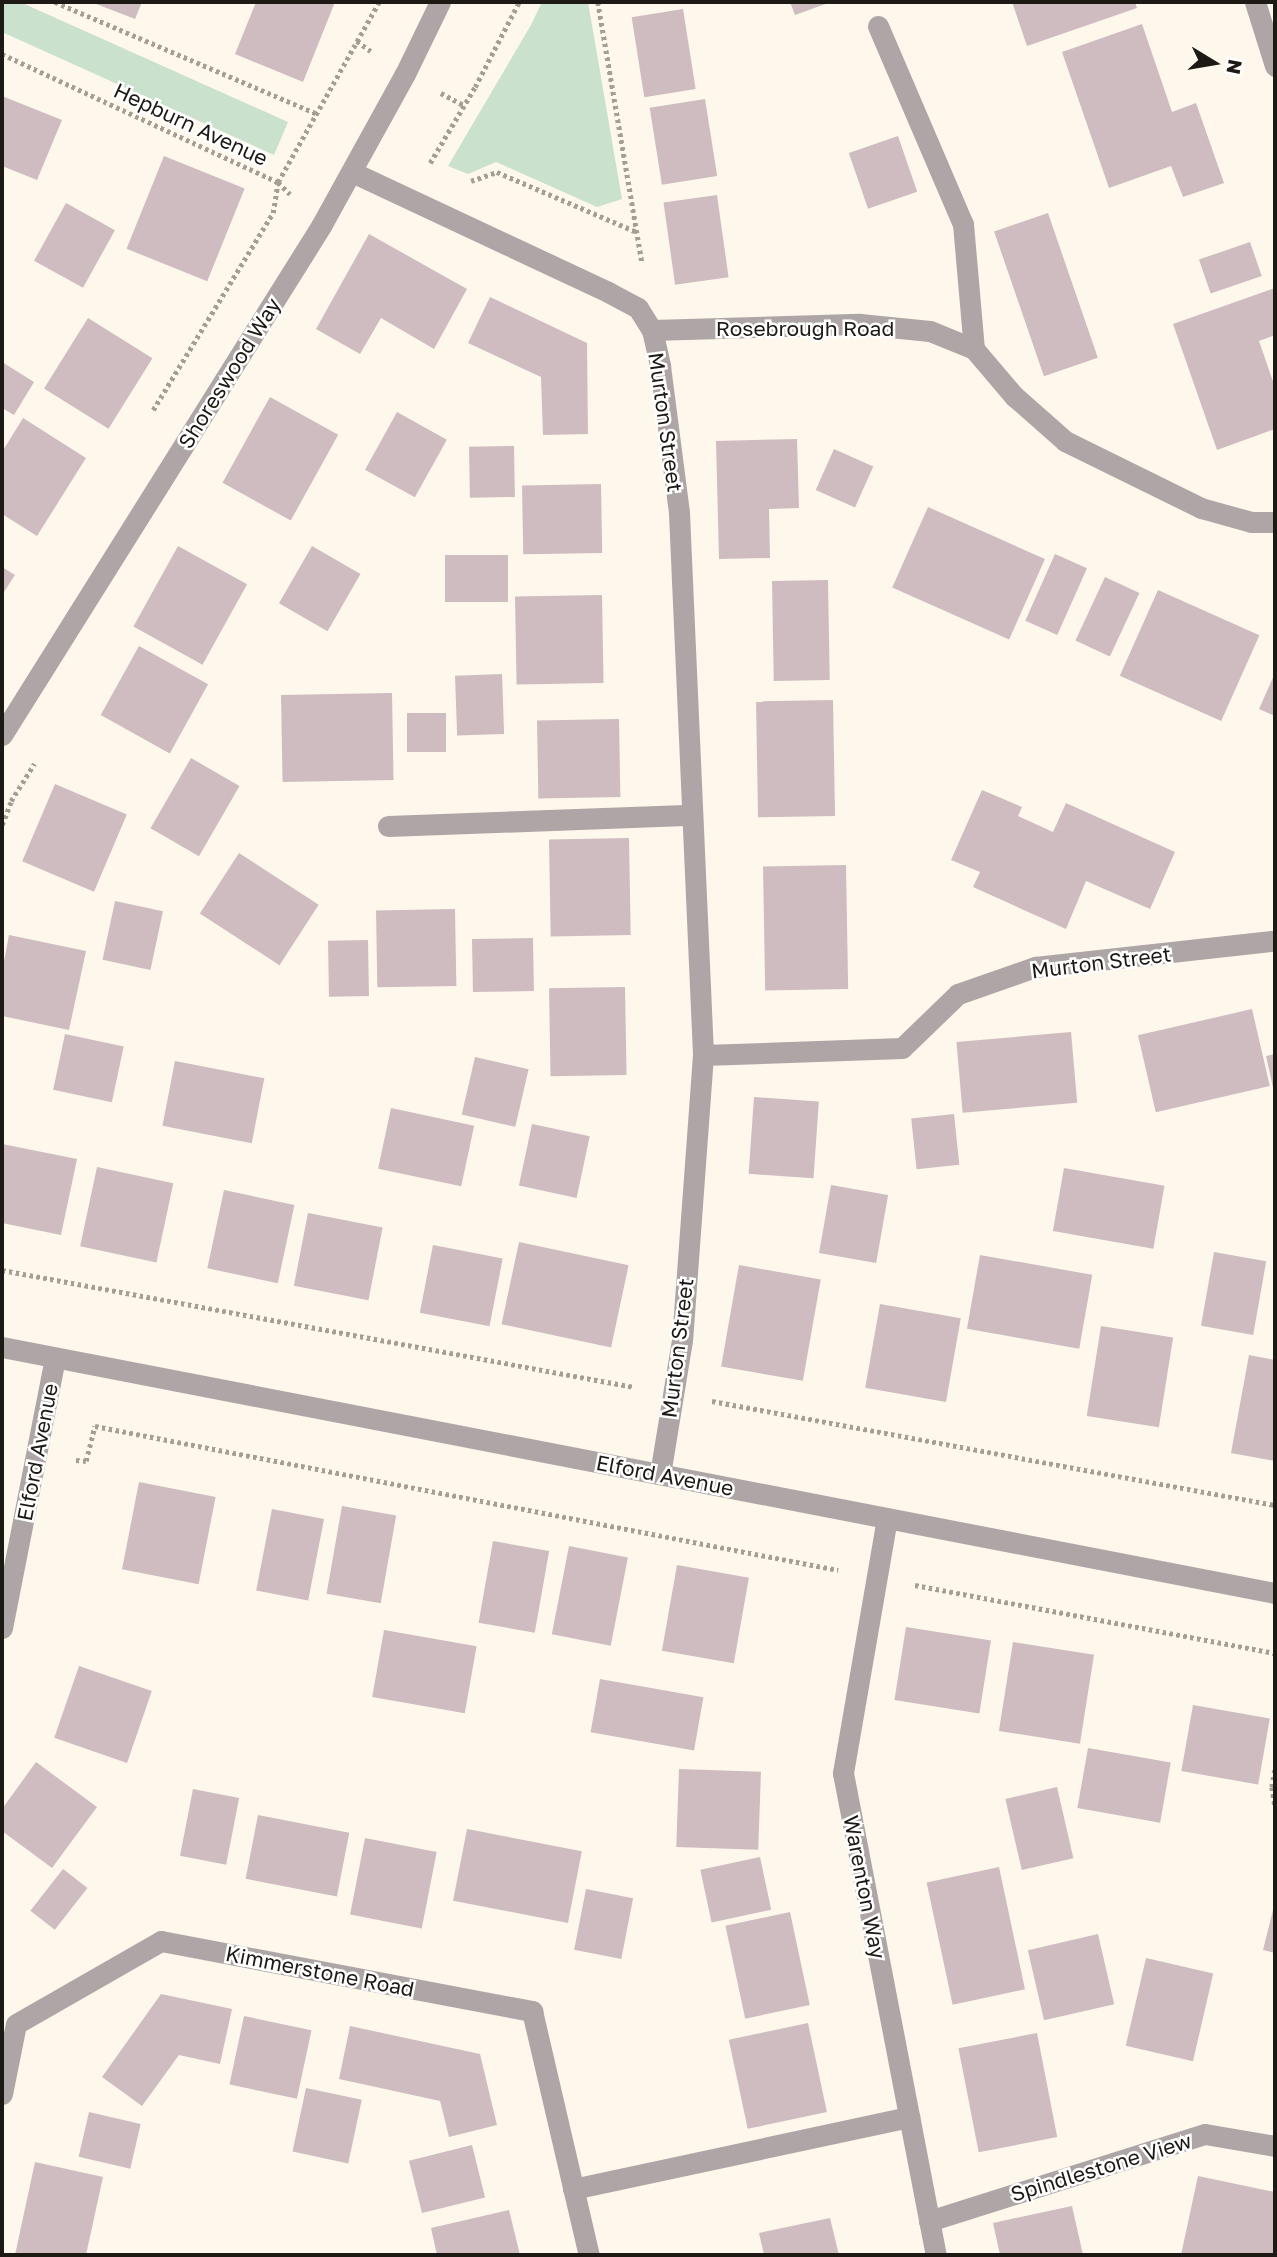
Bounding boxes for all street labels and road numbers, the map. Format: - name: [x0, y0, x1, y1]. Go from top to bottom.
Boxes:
- street label: Hepburn Avenue: [110, 77, 272, 171]
- street label: Shoreswood Way: [172, 293, 286, 453]
- street label: Rosebrough Road: [716, 315, 894, 341]
- street label: Murton Street: [644, 351, 688, 493]
- street label: Murton Street: [1030, 941, 1172, 983]
- street label: Murton Street: [656, 1277, 698, 1419]
- street label: Elford Avenue: [11, 1381, 63, 1523]
- street label: Elford Avenue: [594, 1449, 736, 1501]
- street label: Warenton Way: [839, 1813, 891, 1961]
- street label: Kimmerstone Road: [224, 1940, 416, 2002]
- street label: Spindlestone View: [1008, 2128, 1194, 2206]

